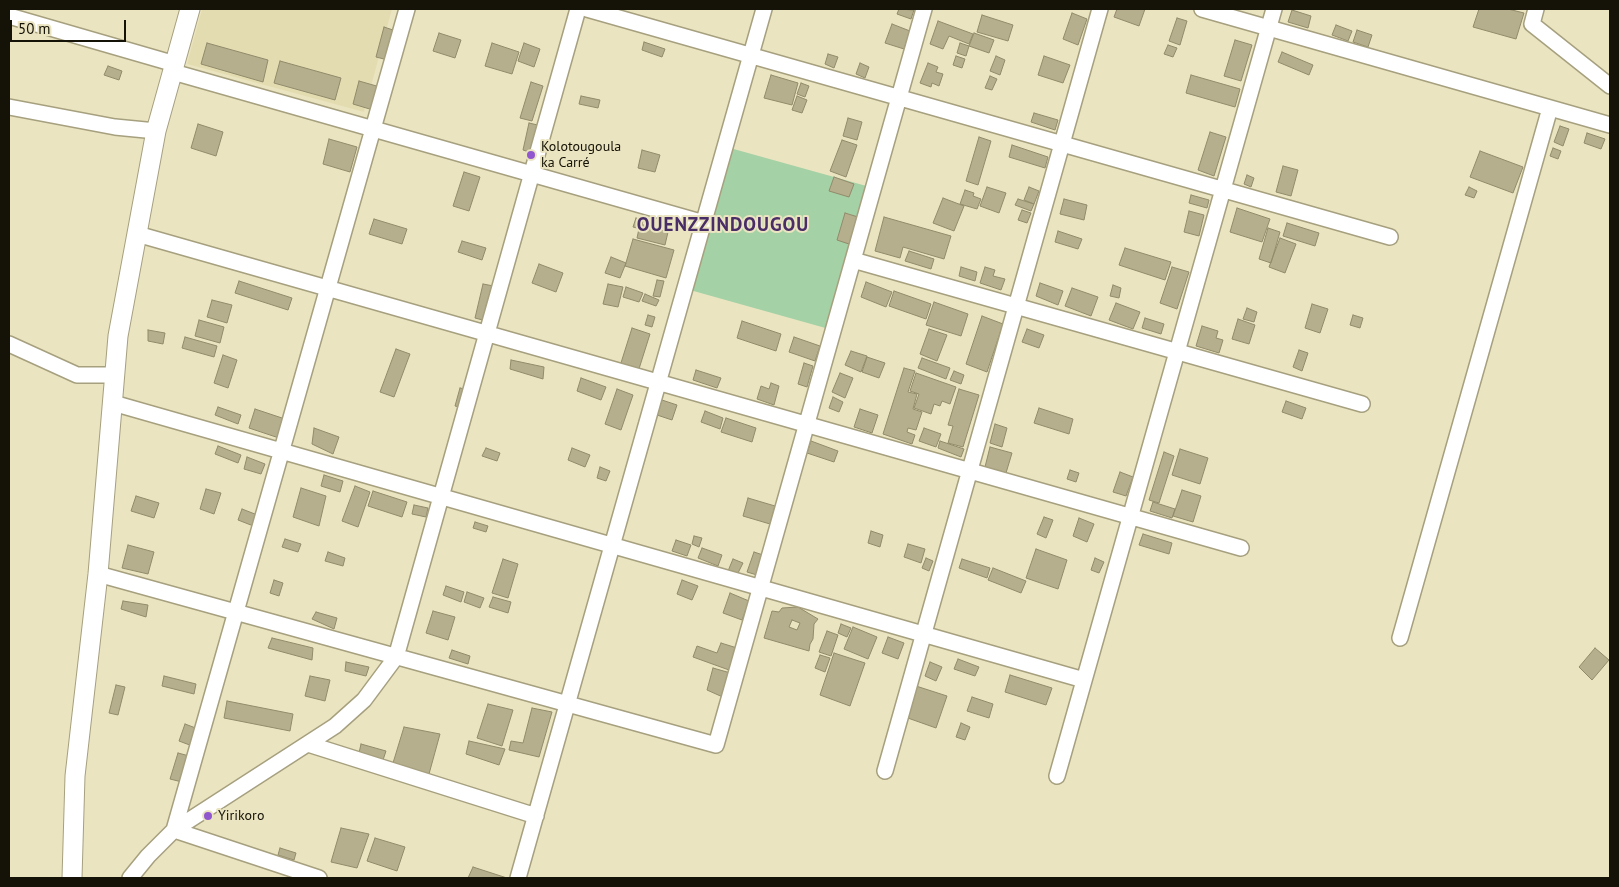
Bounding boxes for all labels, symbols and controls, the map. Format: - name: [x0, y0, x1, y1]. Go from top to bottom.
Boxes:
- scale bar: [12, 10, 129, 42]
- text: 50 m: [18, 19, 51, 38]
- place label: Kolotougoula ka Carré: [541, 139, 621, 172]
- marker: Kolotougoula ka Carré: [525, 149, 537, 161]
- district label: OUENZZINDOUGOU: [635, 215, 811, 237]
- place label: Yirikoro: [218, 808, 264, 824]
- marker: Yirikoro: [202, 810, 214, 822]

